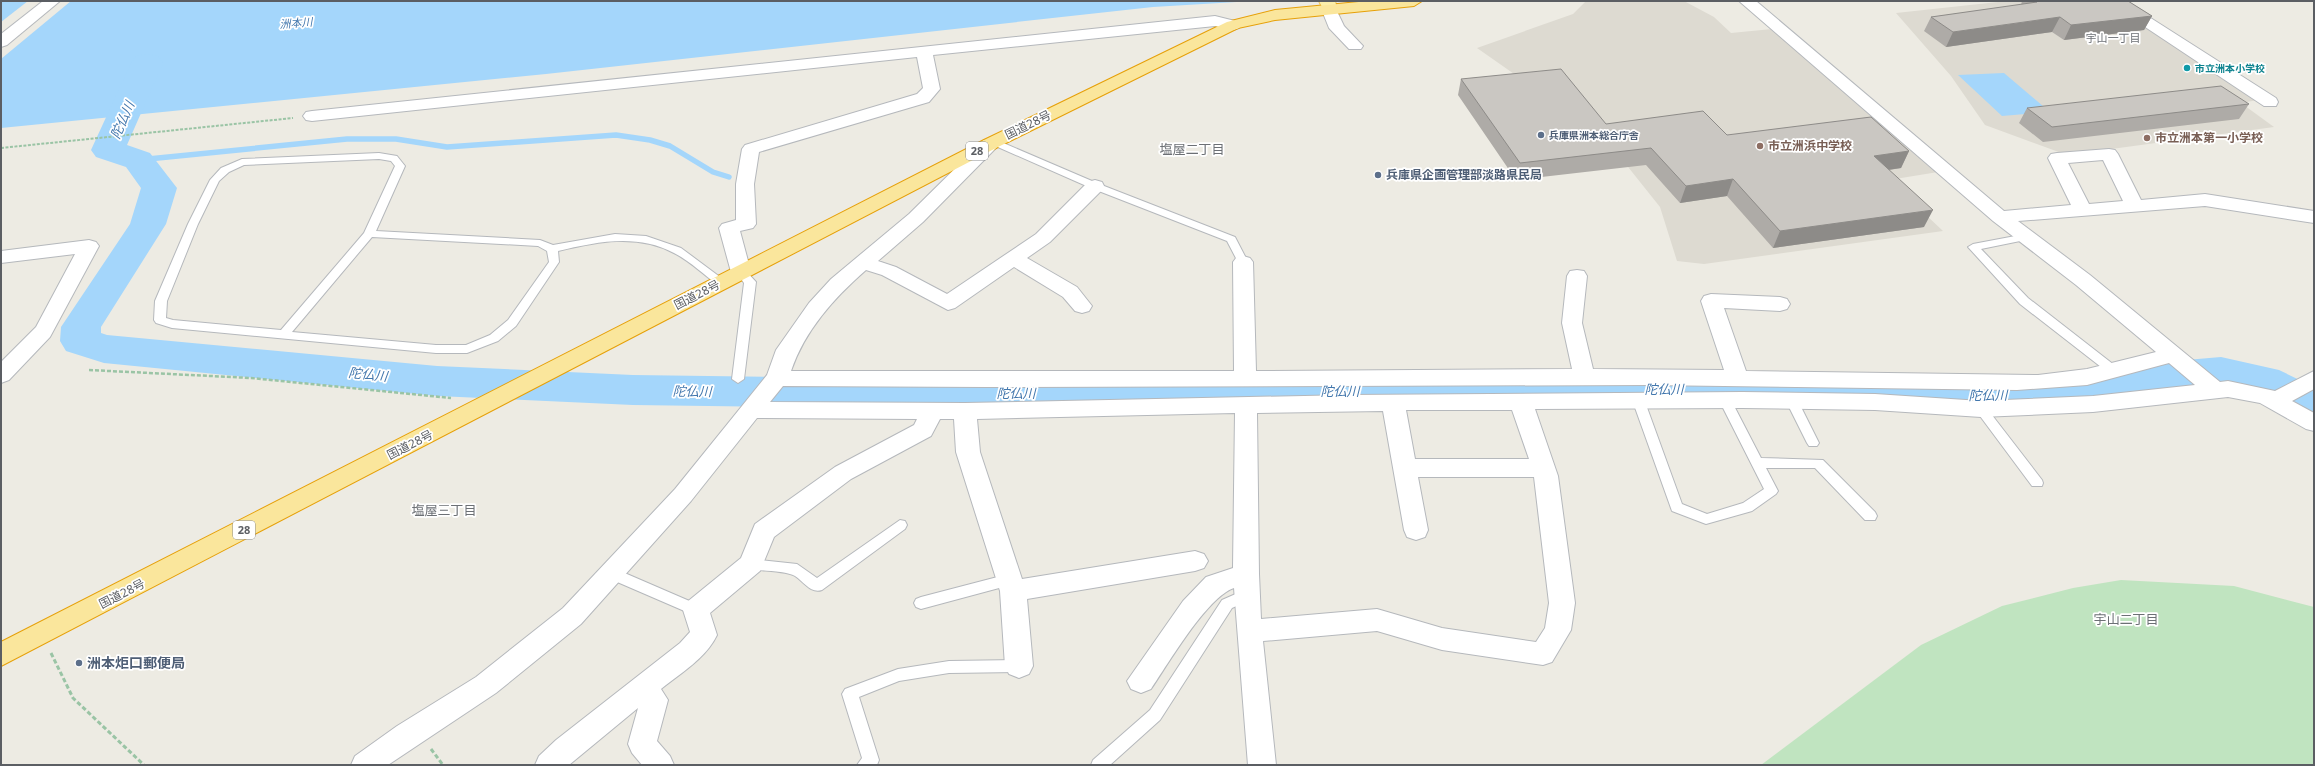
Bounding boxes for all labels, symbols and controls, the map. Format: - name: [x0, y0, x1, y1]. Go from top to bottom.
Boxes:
- water label: 洲本川: [279, 14, 314, 31]
- district label: 宇山一丁目: [2086, 30, 2141, 45]
- place label: 市立洲本小学校: [2195, 61, 2265, 75]
- marker: 市立洲本小学校: [2182, 63, 2192, 73]
- water label: 陀仏川: [106, 97, 139, 141]
- street label: 国道28号: [1002, 106, 1054, 143]
- place label: 兵庫県洲本総合庁舎: [1549, 128, 1639, 142]
- place label: 市立洲本第一小学校: [2155, 129, 2263, 146]
- marker: 兵庫県洲本総合庁舎: [1536, 130, 1546, 140]
- marker: 市立洲本第一小学校: [2142, 133, 2152, 143]
- place label: 市立洲浜中学校: [1768, 137, 1852, 154]
- district label: 塩屋二丁目: [1159, 140, 1225, 158]
- marker: 市立洲浜中学校: [1755, 141, 1765, 151]
- road number: 28: [966, 142, 988, 160]
- place label: 兵庫県企画管理部淡路県民局: [1386, 166, 1542, 183]
- marker: 兵庫県企画管理部淡路県民局: [1373, 170, 1383, 180]
- street label: 国道28号: [671, 276, 723, 313]
- water label: 陀仏川: [348, 363, 390, 385]
- water label: 陀仏川: [1644, 380, 1685, 398]
- water label: 陀仏川: [672, 382, 714, 400]
- water label: 陀仏川: [1320, 382, 1361, 400]
- water label: 陀仏川: [996, 384, 1037, 402]
- water label: 陀仏川: [1968, 386, 2010, 404]
- street label: 国道28号: [384, 426, 436, 463]
- district label: 塩屋三丁目: [411, 501, 477, 519]
- road number: 28: [233, 521, 255, 539]
- street label: 国道28号: [96, 575, 148, 612]
- district label: 宇山二丁目: [2093, 610, 2159, 628]
- place label: 洲本炬口郵便局: [87, 653, 185, 672]
- marker: 洲本炬口郵便局: [74, 658, 84, 668]

